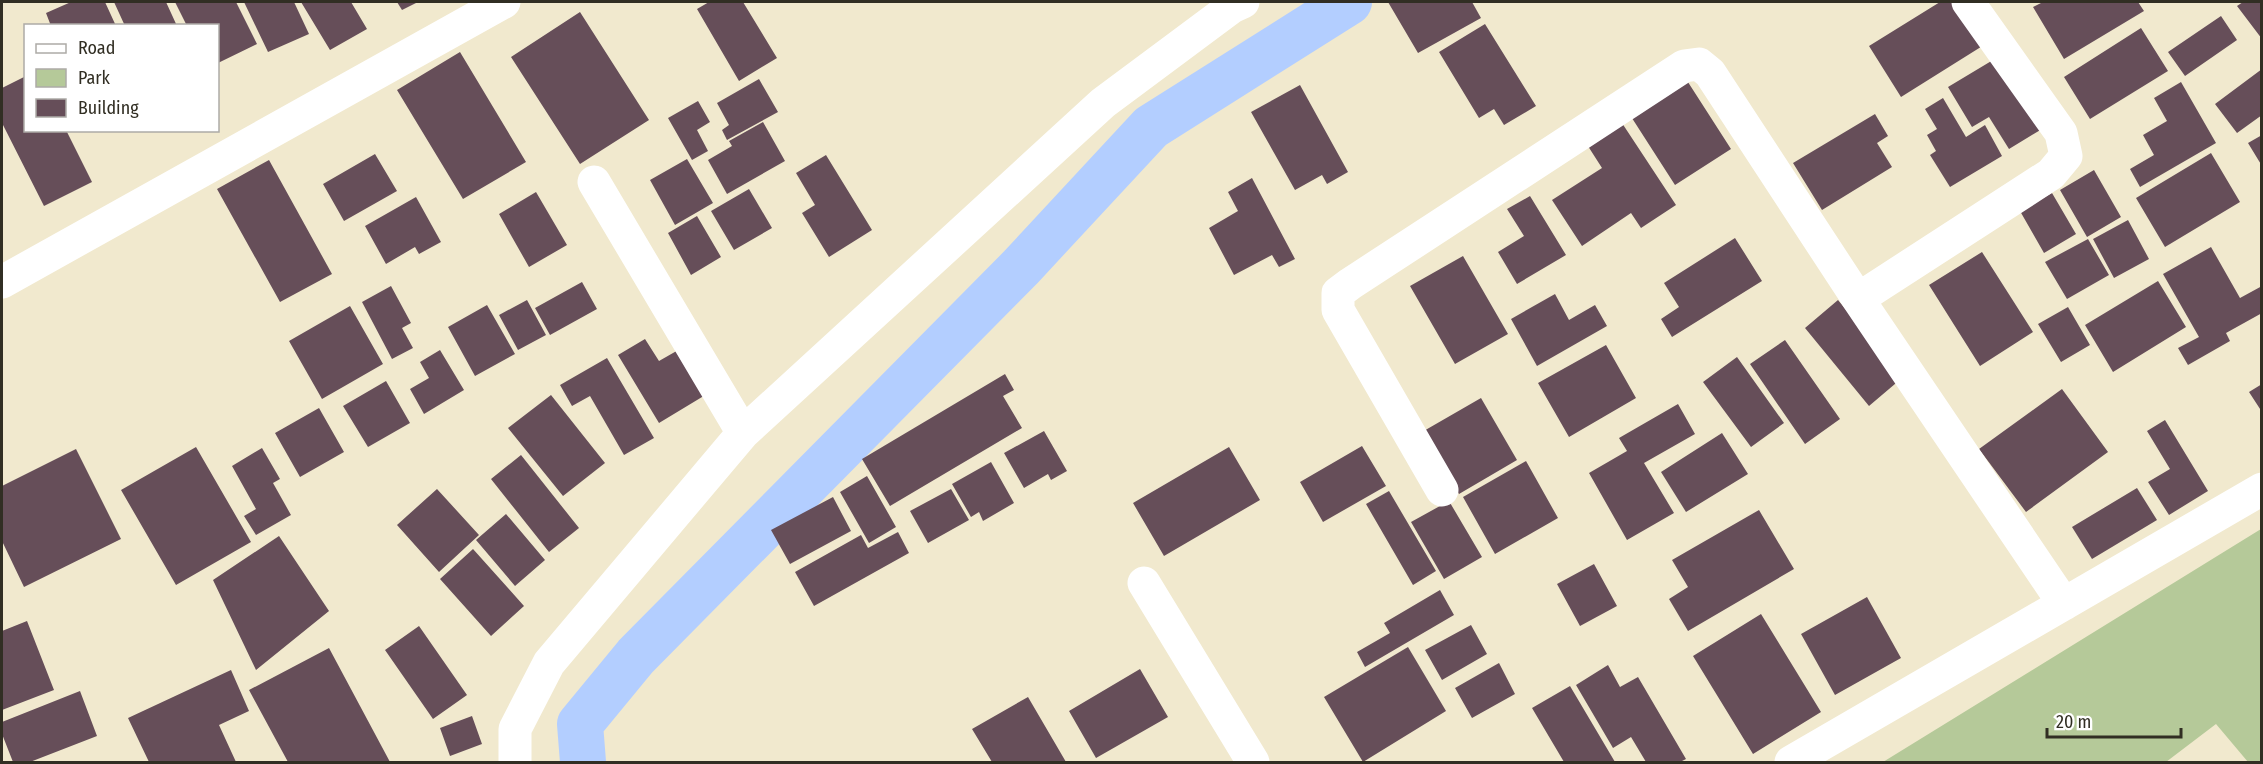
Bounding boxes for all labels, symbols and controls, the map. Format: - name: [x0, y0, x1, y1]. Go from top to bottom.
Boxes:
- legend: [24, 24, 219, 132]
- text: Road: [78, 37, 115, 59]
- text: Park: [78, 67, 111, 89]
- text: Building: [78, 97, 139, 119]
- scale bar: [2047, 701, 2180, 739]
- text: 20 m: [2056, 711, 2091, 733]

